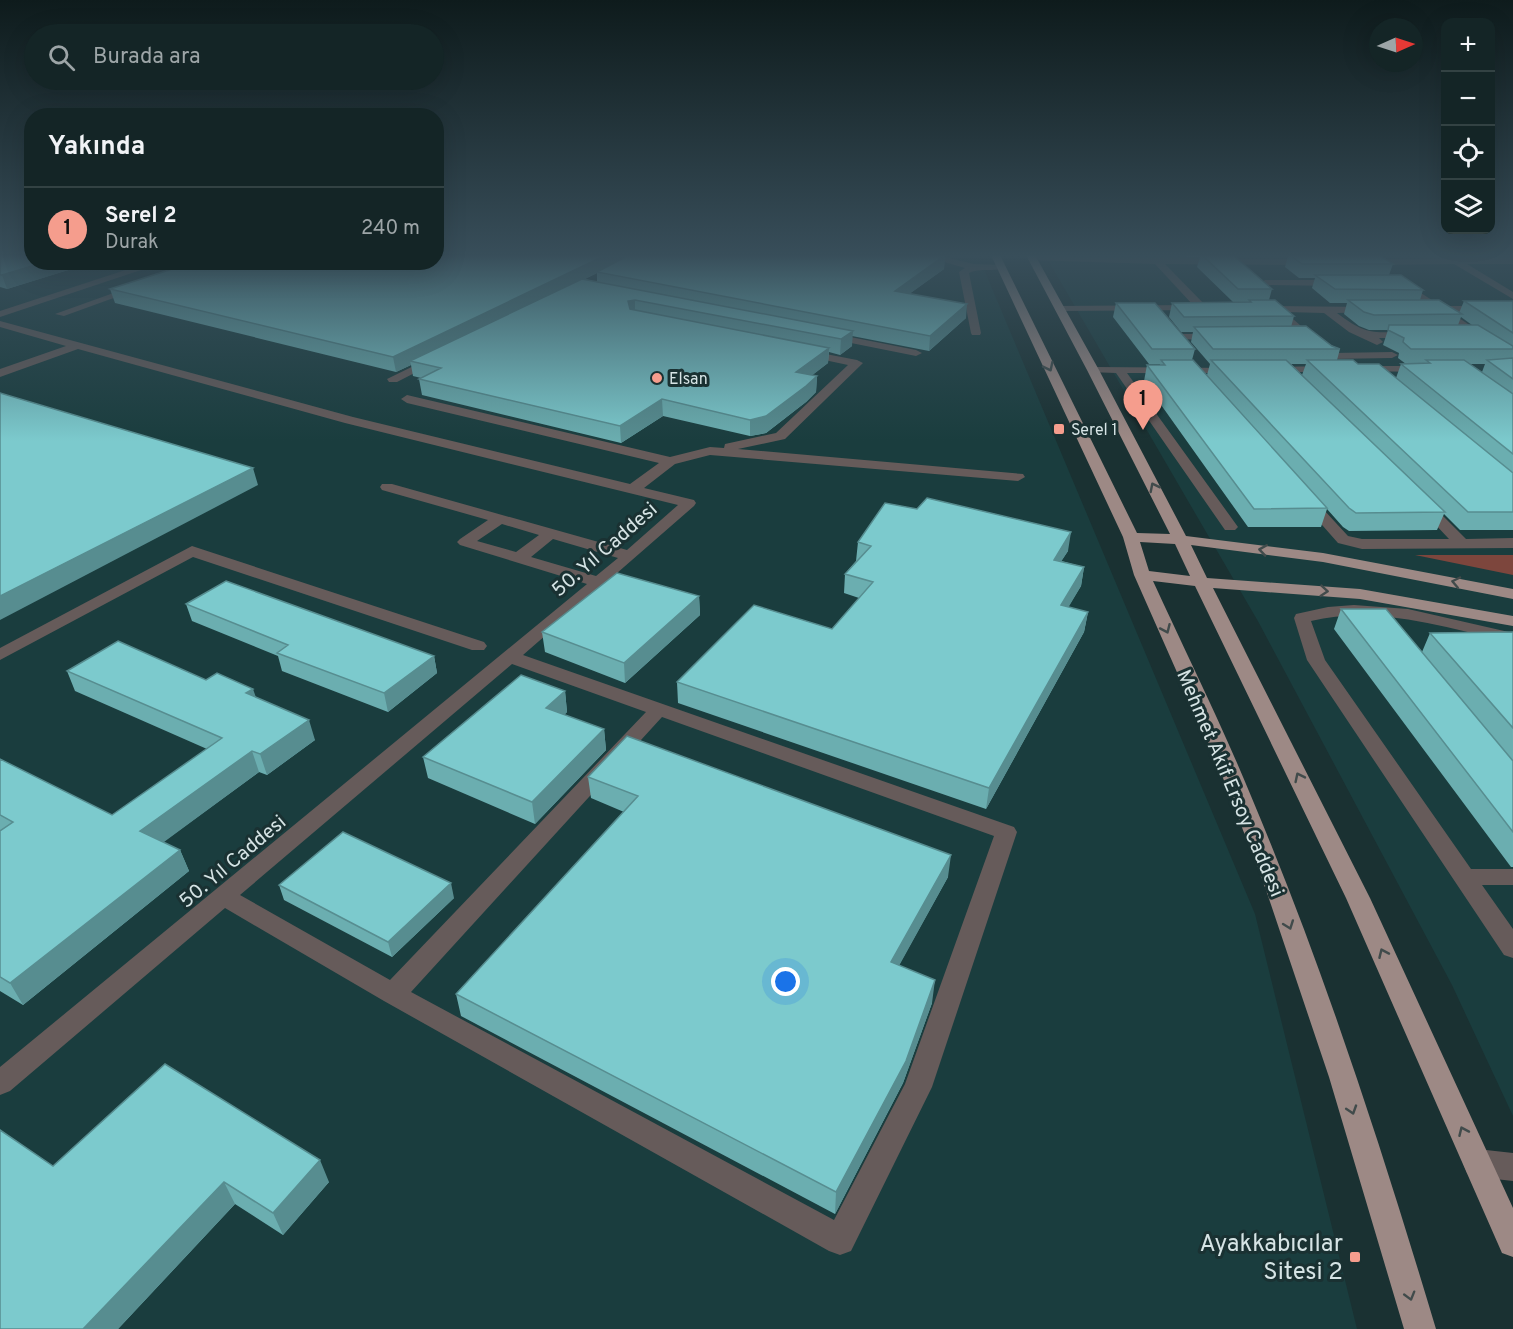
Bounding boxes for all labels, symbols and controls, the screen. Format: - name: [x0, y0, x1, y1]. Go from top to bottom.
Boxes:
- north arrow: [1369, 18, 1423, 72]
- map controls: [1441, 18, 1495, 234]
- button: +: [1441, 18, 1495, 72]
- search box: [24, 24, 444, 90]
- icon: search: [45, 41, 78, 74]
- text: Burada ara: [93, 44, 201, 71]
- button: −: [1441, 72, 1495, 126]
- button: locate: [1441, 126, 1495, 180]
- text: Yakında: [48, 131, 145, 164]
- button: layers: [1441, 180, 1495, 234]
- text: Serel 2: [105, 203, 177, 230]
- text: 1: [64, 216, 72, 242]
- text: 240 m: [361, 216, 420, 242]
- text: Durak: [105, 230, 159, 256]
- one-way arrow: [1041, 360, 1053, 371]
- place label: Elsan: [669, 370, 708, 390]
- marker: Elsan: [650, 371, 664, 385]
- pin: 1: [1124, 380, 1162, 430]
- place label: Serel 1: [1071, 421, 1117, 441]
- marker: Serel 1: [1052, 422, 1066, 436]
- one-way arrow: [1149, 482, 1161, 493]
- street label: 50. Yıl Caddesi: [547, 497, 664, 604]
- one-way arrow: [1259, 544, 1268, 556]
- one-way arrow: [1451, 576, 1461, 589]
- one-way arrow: [1319, 584, 1328, 597]
- one-way arrow: [1159, 622, 1171, 633]
- street label: Mehmet Akif Ersoy Caddesi: [1169, 666, 1289, 901]
- one-way arrow: [1295, 773, 1306, 784]
- street label: 50. Yıl Caddesi: [174, 810, 292, 915]
- one-way arrow: [1282, 919, 1295, 930]
- one-way arrow: [1378, 948, 1390, 959]
- your location: [771, 967, 800, 996]
- one-way arrow: [1344, 1104, 1357, 1115]
- one-way arrow: [1458, 1126, 1470, 1137]
- place label: Ayakkabıcılar Sitesi 2: [1200, 1230, 1343, 1288]
- marker: Ayakkabıcılar Sitesi 2: [1348, 1250, 1362, 1264]
- one-way arrow: [1403, 1291, 1416, 1301]

